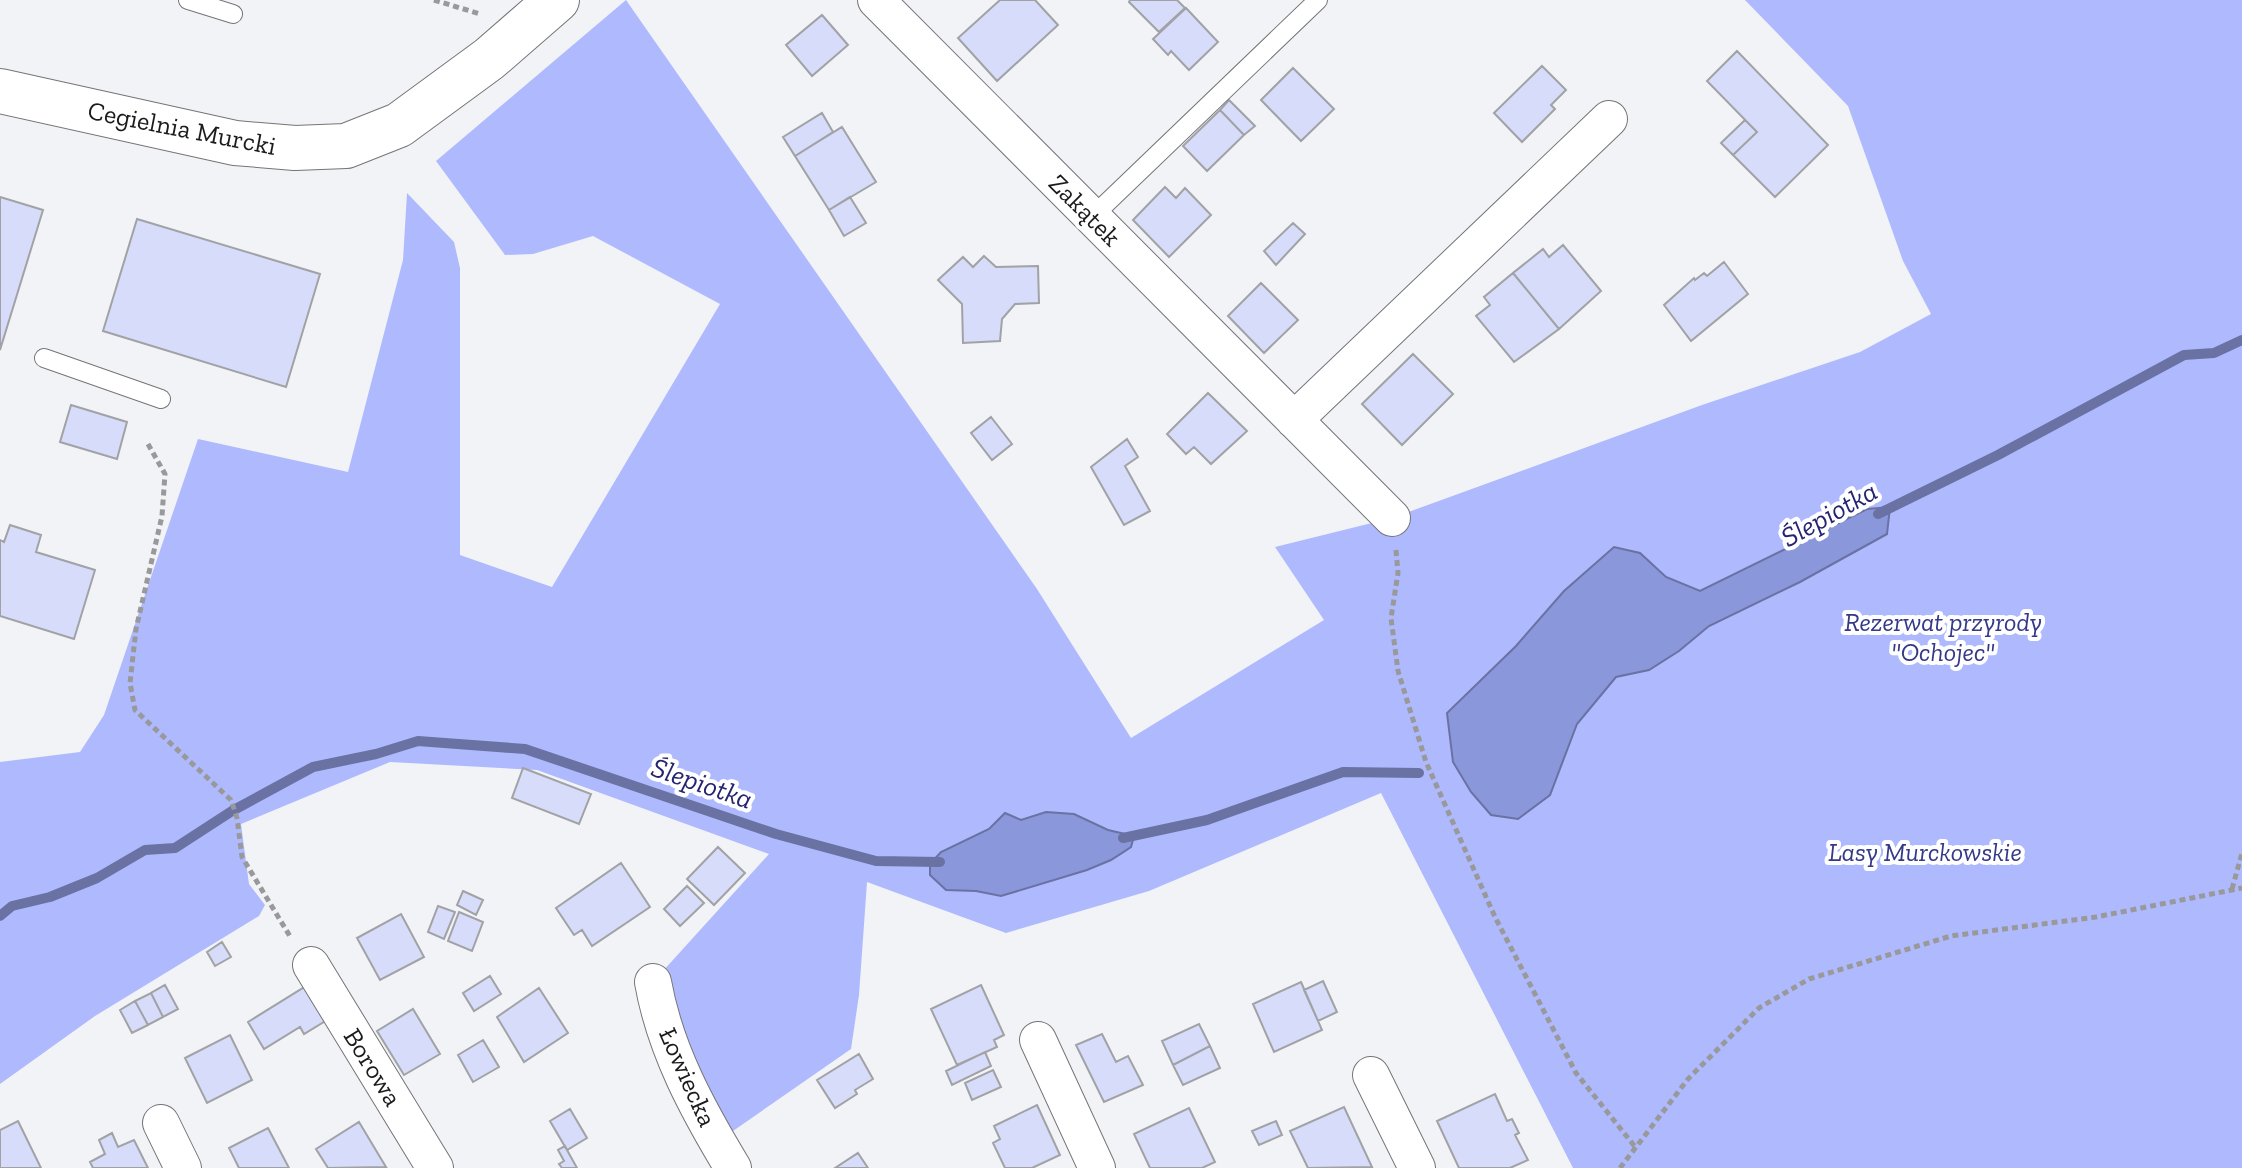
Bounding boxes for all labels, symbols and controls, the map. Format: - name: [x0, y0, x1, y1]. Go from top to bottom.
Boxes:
- street label: Cegielnia Murcki: [85, 94, 279, 162]
- street label: Zakątek: [1042, 167, 1128, 253]
- water label: Ślepiotka: [1775, 474, 1883, 554]
- park label: Rezerwat przyrody "Ochojec": [1844, 606, 2042, 668]
- water label: Ślepiotka: [647, 750, 757, 816]
- park label: Lasy Murckowskie: [1828, 836, 2022, 868]
- street label: Borowa: [337, 1022, 409, 1112]
- street label: Łowiecka: [652, 1023, 724, 1132]

